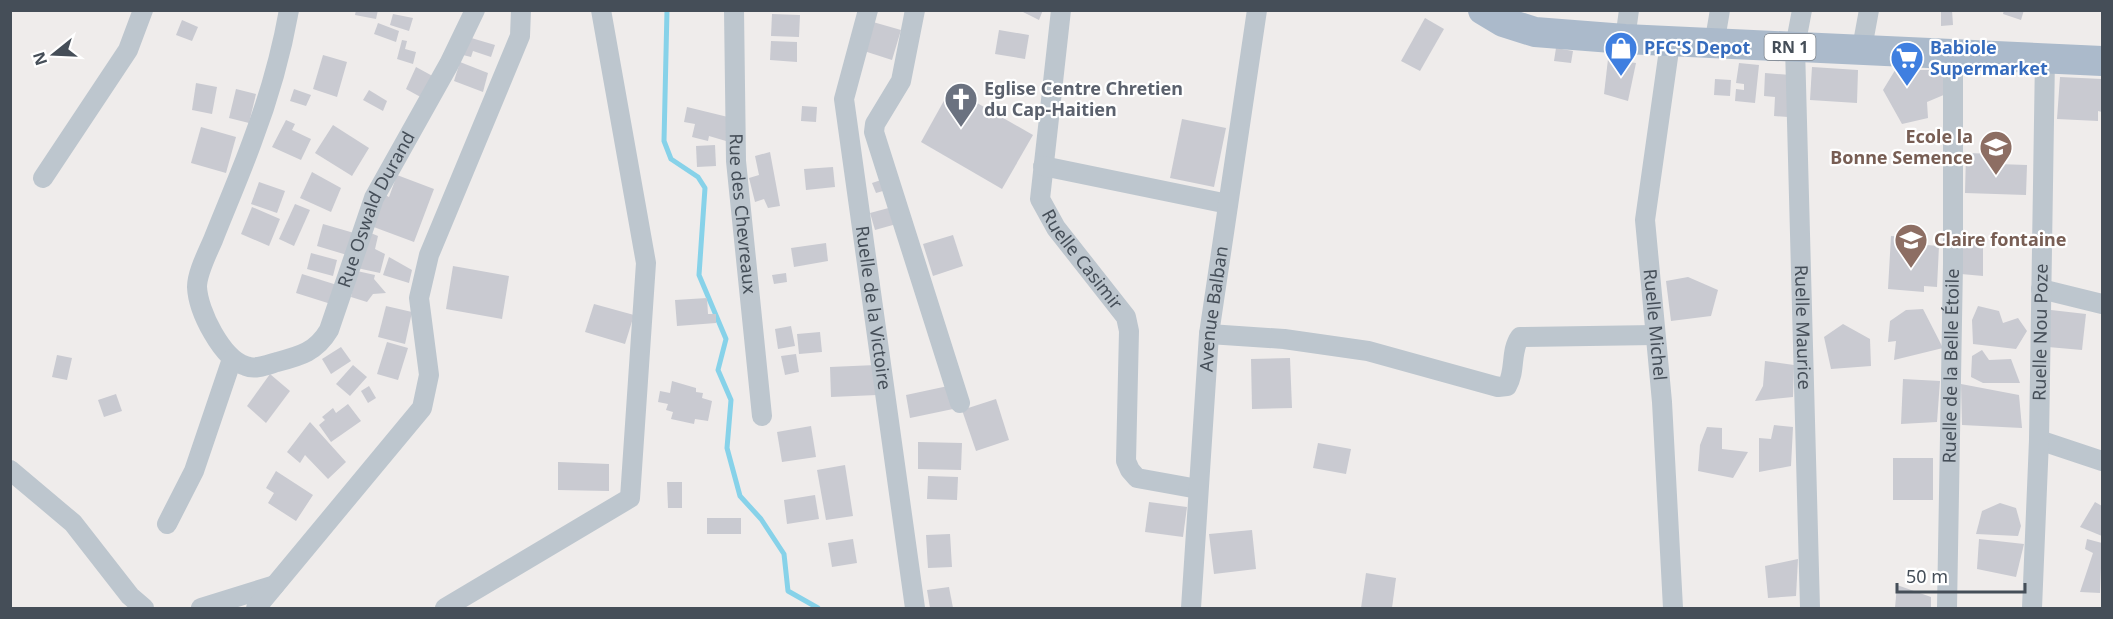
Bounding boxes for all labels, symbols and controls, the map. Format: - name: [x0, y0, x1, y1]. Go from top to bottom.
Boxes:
- north arrow: [24, 24, 84, 84]
- shop icon: PFC'S Depot: [1603, 30, 1639, 77]
- road number: RN 1: [1764, 34, 1816, 60]
- place label: PFC'S Depot: [1644, 35, 1751, 59]
- place label: Babiole Supermarket: [1930, 35, 2048, 80]
- supermarket icon: Babiole Supermarket: [1889, 40, 1925, 87]
- text: N: [27, 49, 52, 68]
- place label: Eglise Centre Chretien du Cap-Haitien: [984, 76, 1183, 121]
- church icon: Eglise Centre Chretien du Cap-Haitien: [943, 81, 979, 128]
- place label: Ecole la Bonne Semence: [1830, 124, 1973, 169]
- street label: Rue Oswald Durand: [331, 127, 420, 291]
- school or university icon: Ecole la Bonne Semence: [1978, 129, 2014, 176]
- street label: Rue des Chevreaux: [725, 133, 763, 295]
- street label: Ruelle Casimir: [1037, 205, 1129, 315]
- school or university icon: Claire fontaine: [1893, 222, 1929, 269]
- street label: Ruelle de la Victoire: [851, 224, 897, 391]
- place label: Claire fontaine: [1934, 227, 2067, 251]
- street label: Avenue Balban: [1194, 244, 1233, 373]
- street label: Ruelle Nou Poze: [2027, 263, 2053, 401]
- street label: Ruelle Maurice: [1790, 264, 1817, 390]
- street label: Ruelle Michel: [1639, 268, 1673, 382]
- street label: Ruelle de la Belle Étoile: [1937, 268, 1964, 464]
- scale bar: [1897, 556, 2024, 594]
- text: 50 m: [1906, 564, 1948, 588]

